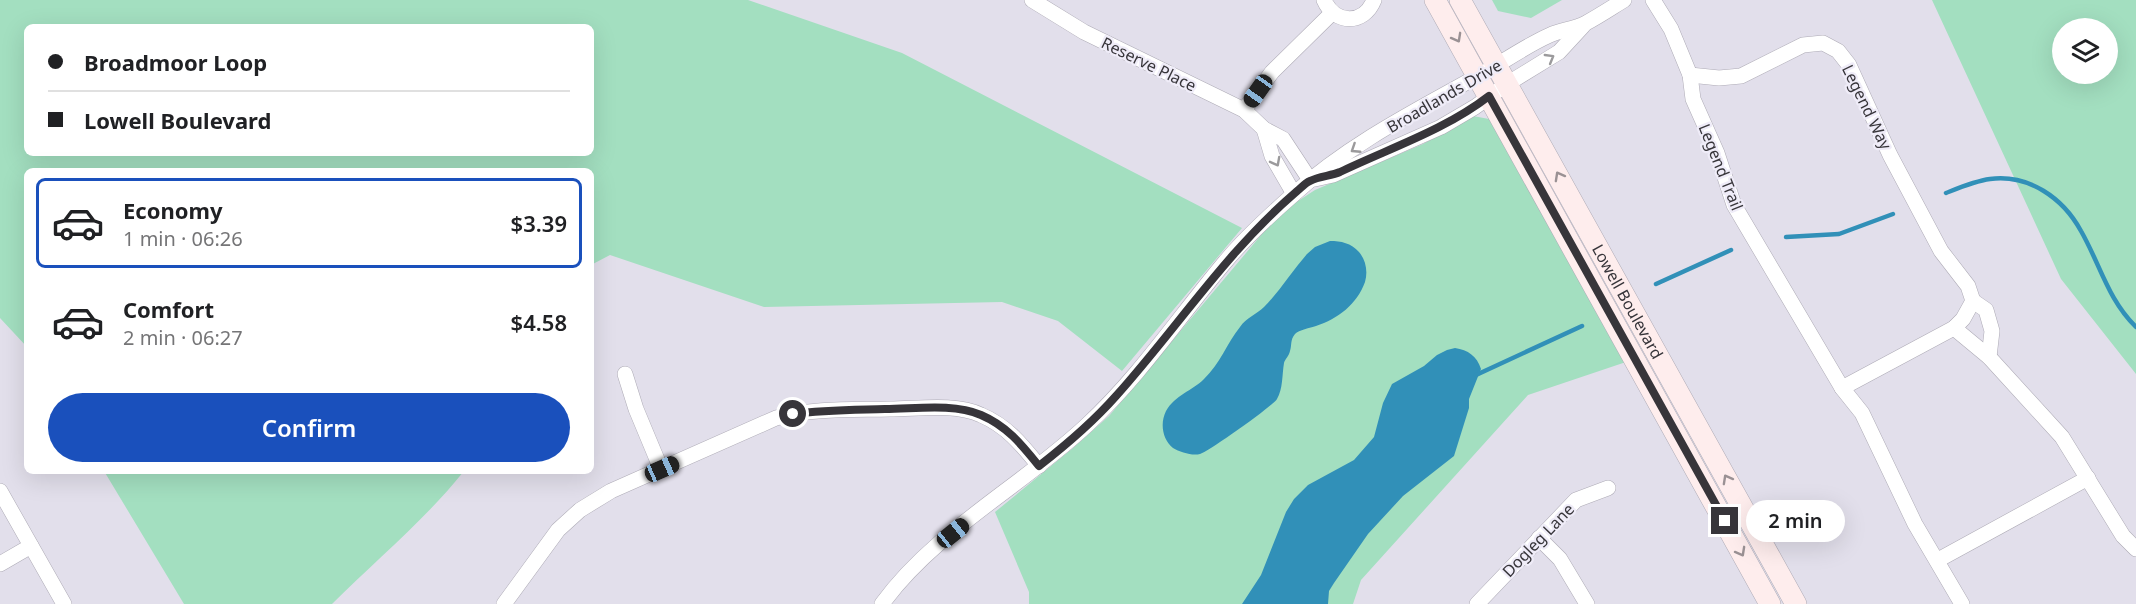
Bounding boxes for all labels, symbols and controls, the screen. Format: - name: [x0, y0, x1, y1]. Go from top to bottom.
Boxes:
- map controls: [2052, 18, 2118, 84]
- button: layers: [2052, 18, 2118, 84]
- street label: Reserve Place: [1098, 32, 1200, 96]
- one-way arrow: [1449, 32, 1461, 42]
- text: Broadmoor Loop: [84, 47, 267, 77]
- street label: Broadlands Drive: [1382, 54, 1506, 138]
- one-way arrow: [1543, 54, 1554, 65]
- street label: Legend Way: [1837, 61, 1897, 154]
- car: [1240, 71, 1276, 111]
- text: Lowell Boulevard: [84, 105, 271, 135]
- street label: Legend Trail: [1694, 120, 1748, 214]
- one-way arrow: [1351, 141, 1361, 153]
- one-way arrow: [1269, 156, 1280, 167]
- one-way arrow: [1555, 172, 1566, 182]
- text: Economy: [123, 195, 222, 225]
- icon: car: [51, 196, 105, 250]
- text: $3.39: [511, 208, 567, 238]
- text: 1 min · 06:26: [123, 225, 243, 252]
- street label: Lowell Boulevard: [1587, 240, 1668, 363]
- text: Comfort: [123, 294, 214, 324]
- icon: car: [51, 295, 105, 349]
- text: $4.58: [511, 307, 567, 337]
- text: 2 min · 06:27: [123, 324, 243, 351]
- button: Confirm: [48, 393, 570, 462]
- route start: [779, 400, 806, 427]
- car: [642, 453, 682, 485]
- one-way arrow: [1723, 475, 1734, 485]
- street label: Dogleg Lane: [1497, 498, 1579, 582]
- callout: 2 min: [1746, 500, 1845, 542]
- route end: [1711, 507, 1738, 534]
- text: 2 min: [1768, 507, 1823, 534]
- car: [933, 515, 973, 551]
- one-way arrow: [1734, 545, 1745, 556]

